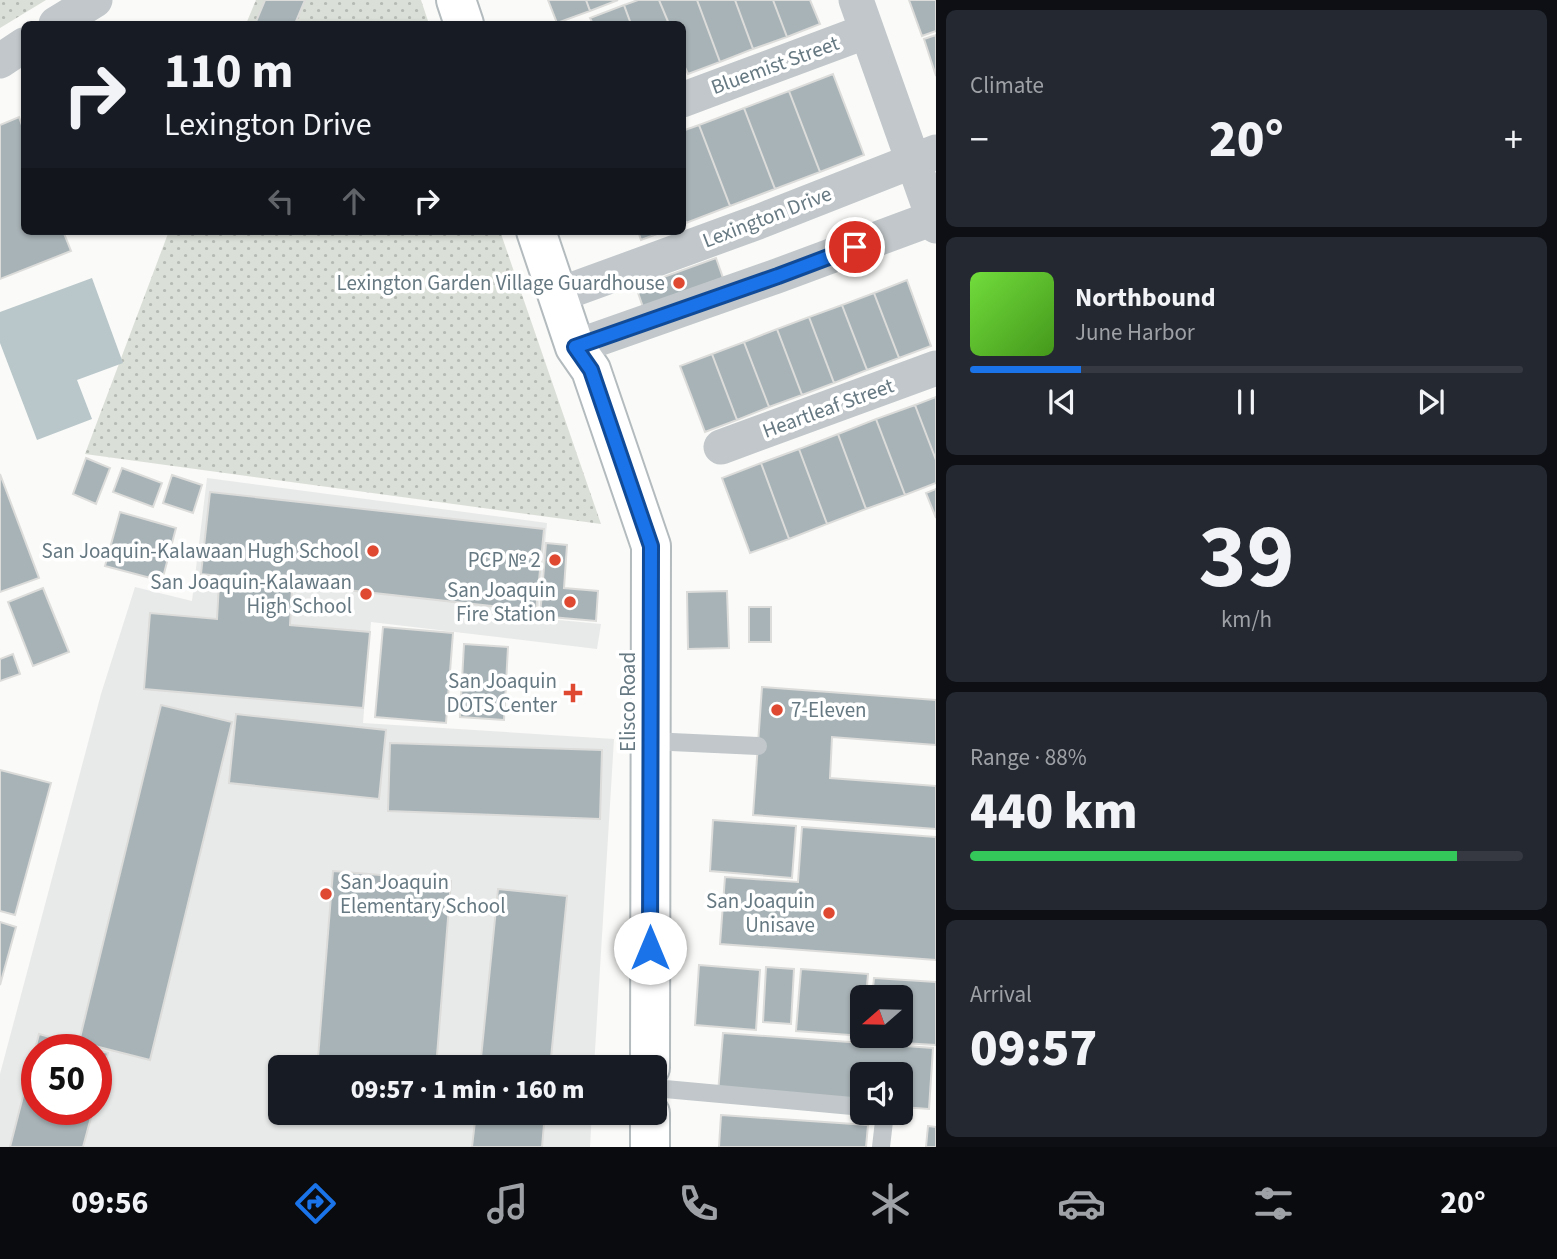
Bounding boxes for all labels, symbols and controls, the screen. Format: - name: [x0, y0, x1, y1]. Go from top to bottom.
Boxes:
- street label: Bluemist Street: [707, 28, 843, 102]
- text: 110 m: [164, 37, 293, 107]
- icon: right: [49, 49, 140, 140]
- text: Climate: [970, 69, 1044, 102]
- text: Lexington Drive: [164, 102, 372, 148]
- text: 20°: [1209, 103, 1284, 177]
- text: −: [970, 113, 989, 167]
- text: +: [1504, 113, 1523, 167]
- street label: Lexington Drive: [698, 179, 836, 255]
- icon: left: [262, 182, 300, 220]
- icon: ahead: [335, 182, 373, 220]
- icon: right: [408, 182, 446, 220]
- pin: [825, 217, 885, 277]
- icon: arrive: [836, 228, 874, 266]
- place label: Lexington Garden Village Guardhouse: [337, 268, 665, 298]
- marker: Lexington Garden Village Guardhouse: [671, 275, 687, 291]
- text: Northbound: [1075, 279, 1216, 316]
- text: June Harbor: [1075, 316, 1195, 349]
- street label: Heartleaf Street: [758, 370, 898, 446]
- icon: previous: [1043, 383, 1081, 421]
- icon: pause: [1227, 383, 1265, 421]
- icon: next: [1412, 383, 1450, 421]
- text: 39: [1198, 493, 1295, 622]
- place label: San Joaquin-Kalawaan Hugh School: [41, 536, 359, 566]
- marker: San Joaquin-Kalawaan Hugh School: [365, 543, 381, 559]
- place label: PCP № 2: [468, 545, 541, 575]
- marker: PCP № 2: [547, 552, 563, 568]
- place label: San Joaquin-Kalawaan High School: [150, 567, 352, 621]
- place label: San Joaquin Fire Station: [447, 575, 556, 629]
- marker: San Joaquin-Kalawaan High School: [358, 586, 374, 602]
- marker: San Joaquin Fire Station: [562, 594, 578, 610]
- text: km/h: [1221, 603, 1272, 636]
- street label: Elisco Road: [613, 652, 643, 752]
- place label: San Joaquin DOTS Center: [446, 666, 558, 720]
- marker: San Joaquin DOTS Center: [563, 683, 583, 703]
- place label: 7-Eleven: [791, 695, 867, 725]
- marker: 7-Eleven: [769, 702, 785, 718]
- text: Range · 88%: [970, 741, 1087, 774]
- text: 440 km: [970, 775, 1138, 849]
- place label: San Joaquin Elementary School: [340, 867, 506, 921]
- marker: San Joaquin Elementary School: [318, 886, 334, 902]
- place label: San Joaquin Unisave: [706, 886, 815, 940]
- marker: San Joaquin Unisave: [821, 905, 837, 921]
- position arrow: [613, 911, 687, 985]
- text: Arrival: [970, 978, 1032, 1011]
- north arrow: [850, 985, 914, 1048]
- map controls: [850, 985, 913, 1125]
- text: 09:57: [970, 1012, 1097, 1086]
- speed limit sign: 50: [21, 1034, 112, 1125]
- button: sound: [850, 1062, 913, 1125]
- text: 09:57 · 1 min · 160 m: [351, 1071, 584, 1108]
- icon: directions: [291, 1179, 340, 1228]
- icon: music: [483, 1179, 532, 1228]
- icon: phone: [674, 1179, 723, 1228]
- icon: climate: [866, 1179, 915, 1228]
- icon: car: [1057, 1179, 1106, 1228]
- icon: filters: [1249, 1179, 1298, 1228]
- text: 09:56: [71, 1180, 148, 1226]
- text: 20°: [1440, 1180, 1486, 1226]

